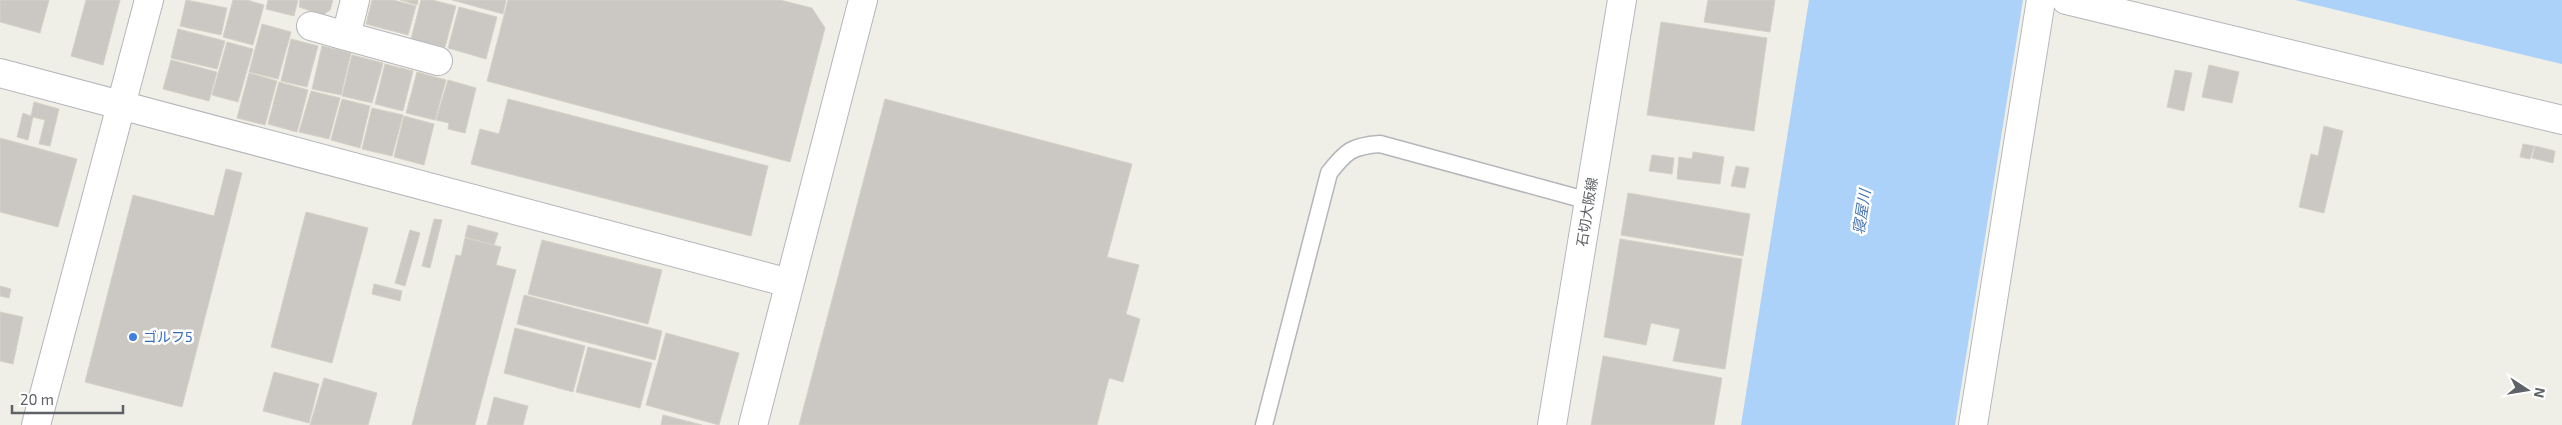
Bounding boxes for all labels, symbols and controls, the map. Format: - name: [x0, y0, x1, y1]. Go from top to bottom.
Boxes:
- street label: 石切大阪線: [1573, 176, 1600, 248]
- water label: 寝屋川: [1849, 186, 1874, 235]
- place label: ゴルフ5: [143, 328, 193, 345]
- marker: ゴルフ5: [127, 331, 139, 343]
- north arrow: [2502, 365, 2552, 415]
- scale bar: [12, 382, 124, 414]
- text: N: [2531, 386, 2550, 400]
- text: 20 m: [20, 390, 54, 408]

